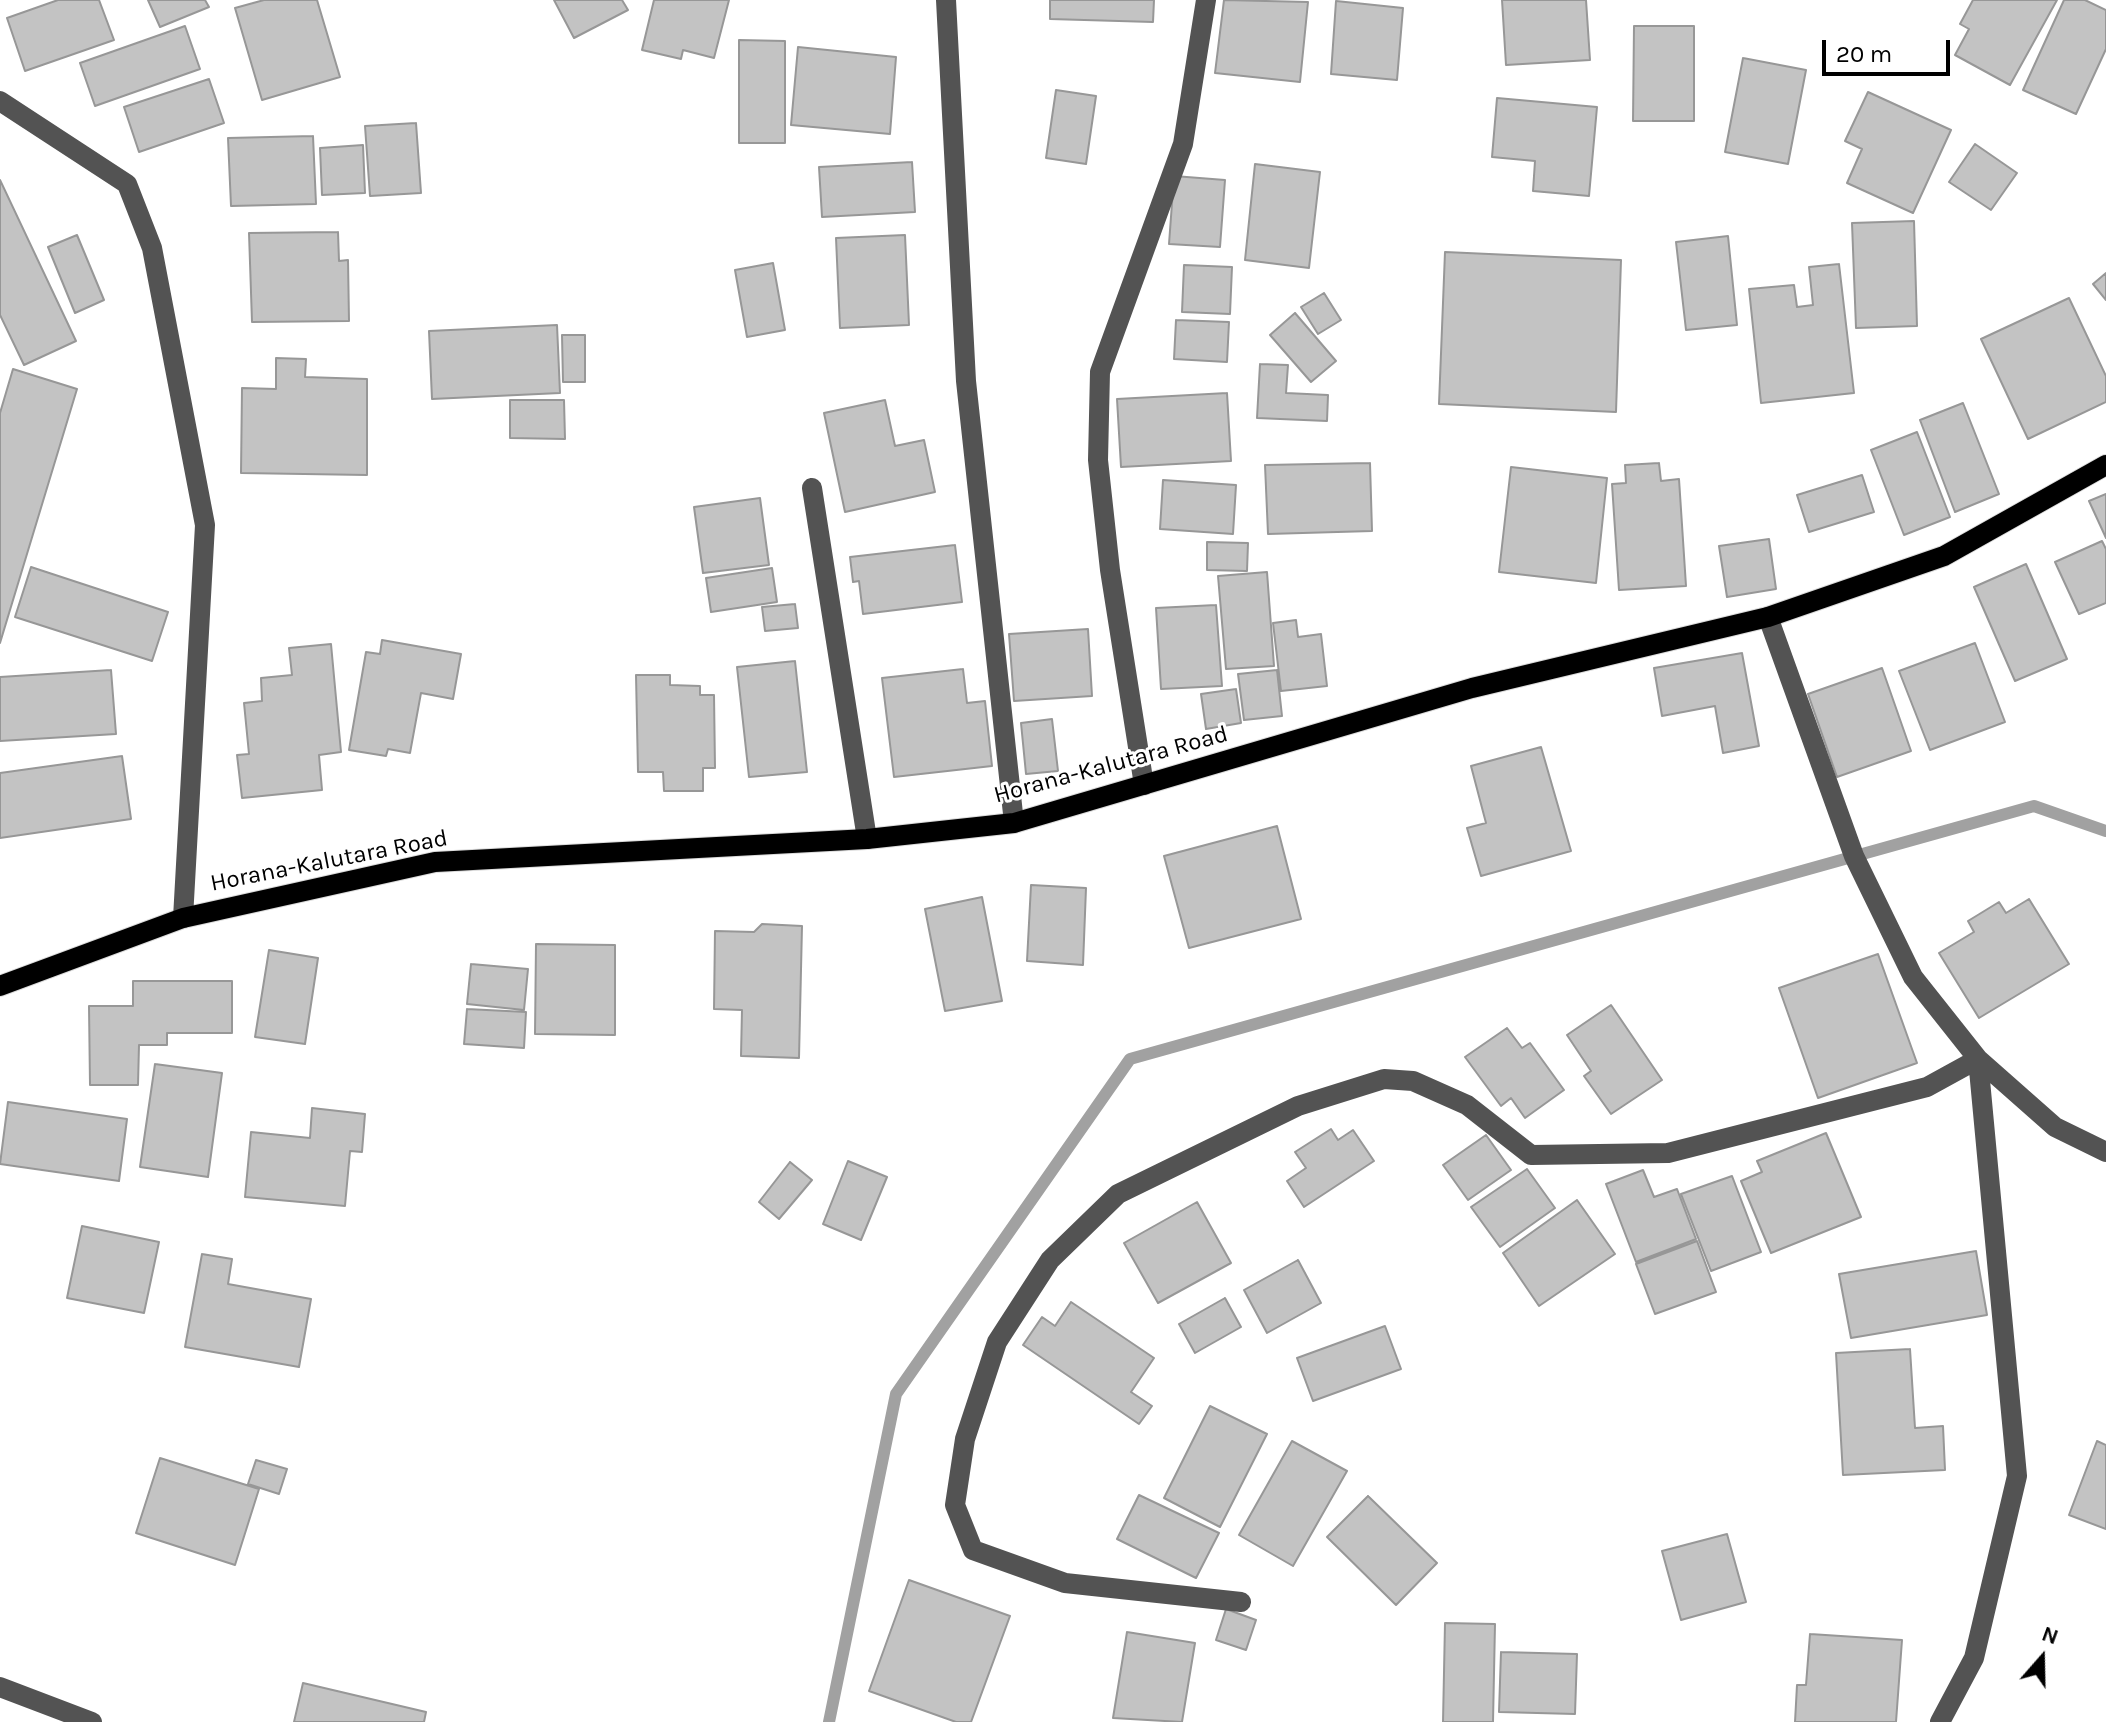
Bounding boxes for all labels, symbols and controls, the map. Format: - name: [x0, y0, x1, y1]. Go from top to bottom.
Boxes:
- scale bar: [1826, 24, 1954, 74]
- text: 20 m: [1836, 40, 1892, 68]
- street label: Horana-Kalutara Road: [991, 720, 1231, 810]
- street label: Horana-Kalutara Road: [208, 824, 450, 898]
- north arrow: [2002, 1618, 2082, 1698]
- text: N: [2038, 1621, 2062, 1650]

